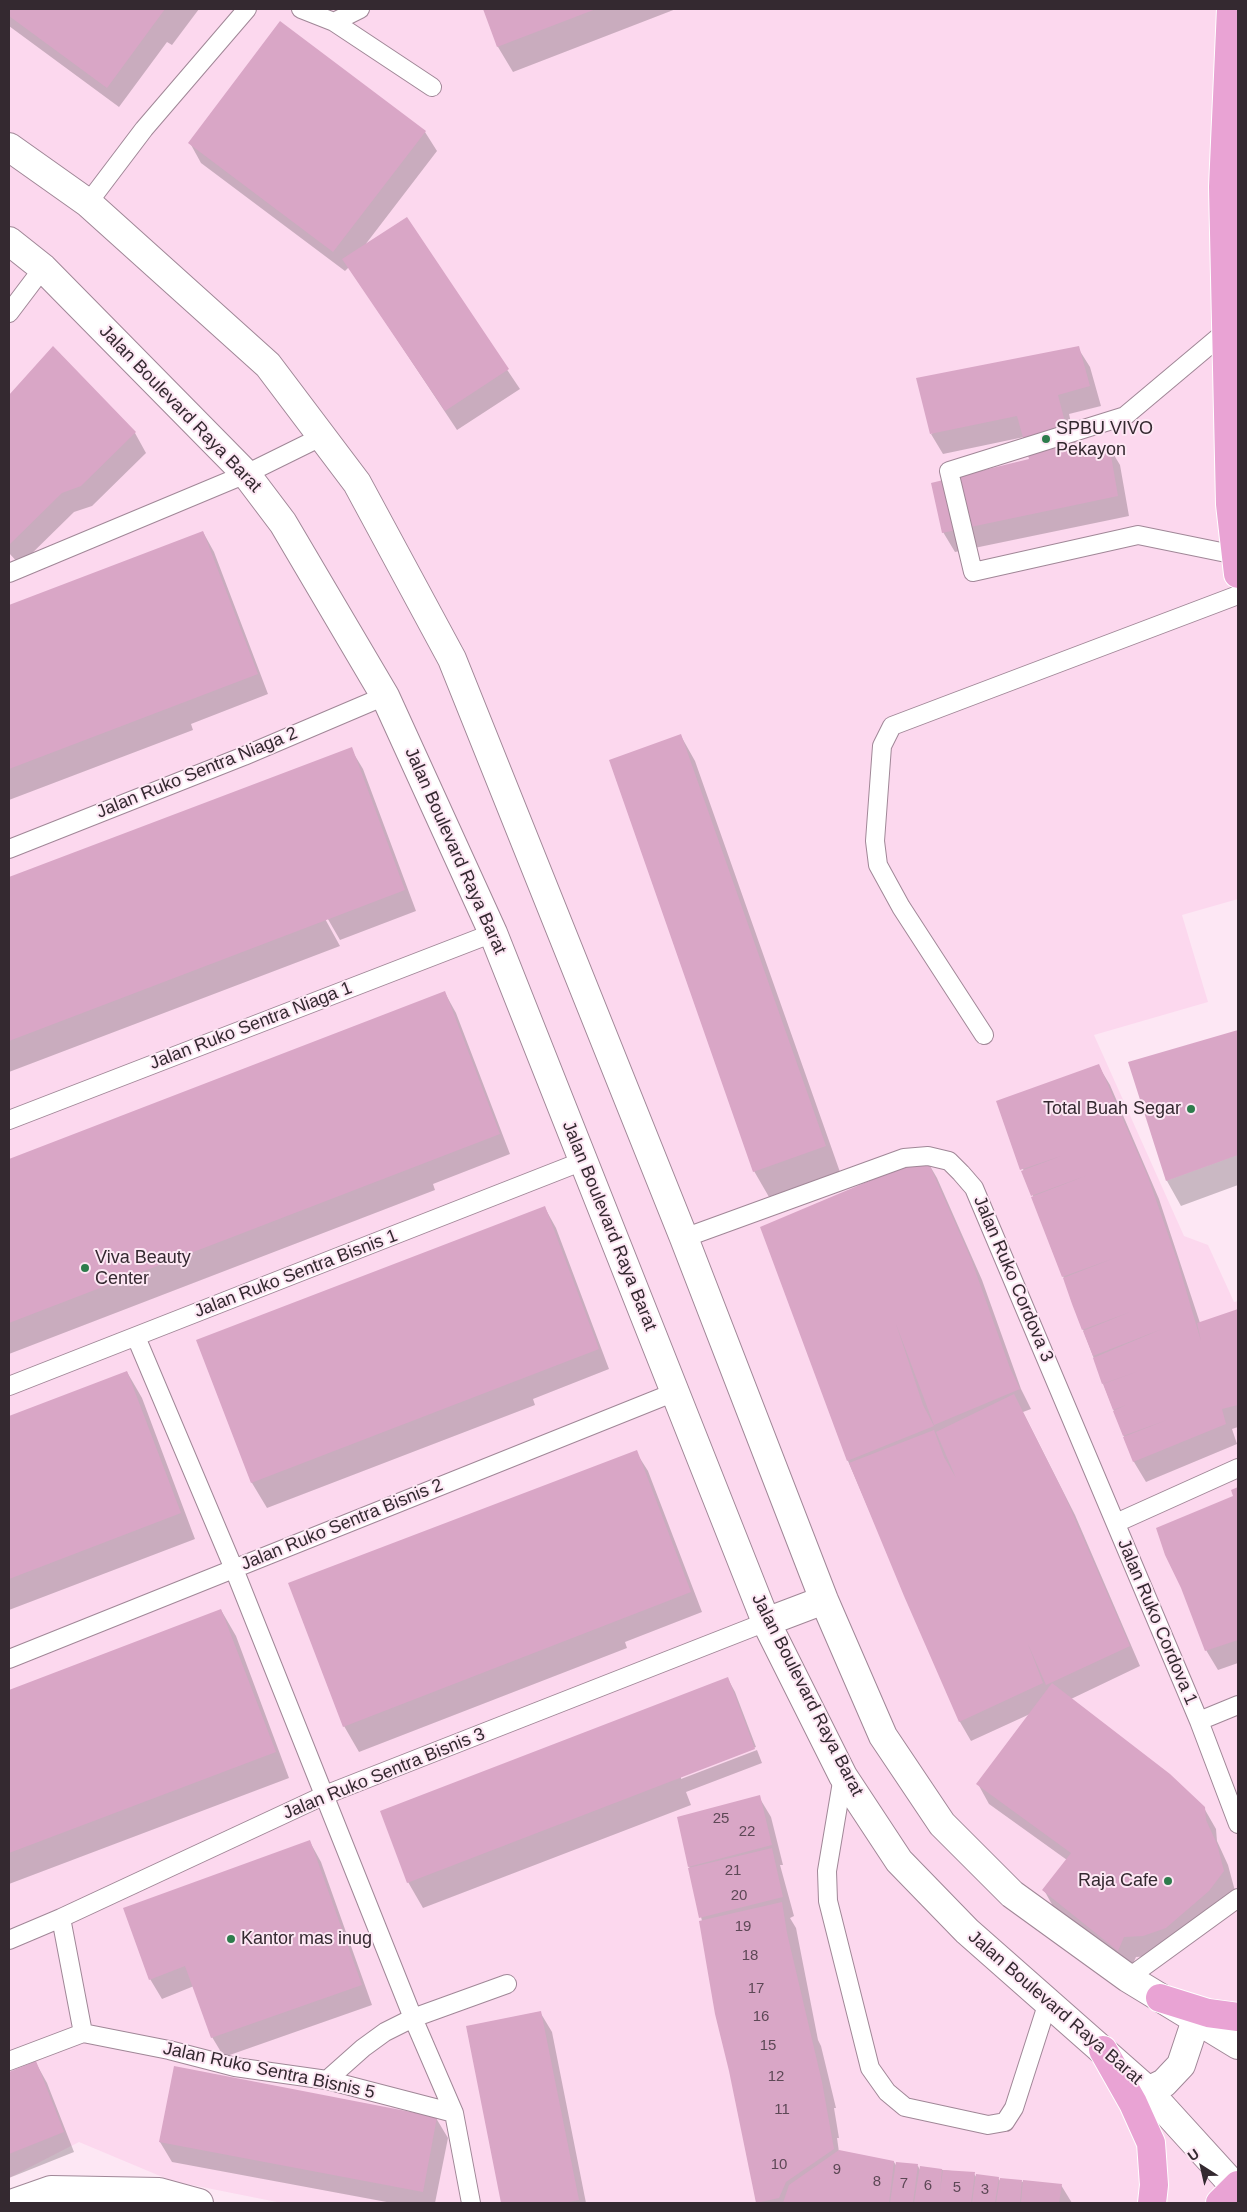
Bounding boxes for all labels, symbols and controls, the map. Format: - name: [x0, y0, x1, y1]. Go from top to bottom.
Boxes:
- street label: Jalan Boulevard Raya Barat: [94, 321, 266, 497]
- place label: SPBU VIVO Pekayon: [1056, 418, 1153, 460]
- marker: SPBU VIVO Pekayon: [1040, 433, 1052, 445]
- street label: Jalan Ruko Sentra Niaga 2: [93, 723, 301, 823]
- street label: Jalan Boulevard Raya Barat: [400, 744, 510, 958]
- street label: Jalan Ruko Sentra Niaga 1: [147, 977, 355, 1075]
- place label: Total Buah Segar: [1043, 1098, 1181, 1120]
- marker: Total Buah Segar: [1185, 1103, 1197, 1115]
- street label: Jalan Boulevard Raya Barat: [557, 1118, 661, 1334]
- street label: Jalan Ruko Cordova 3: [968, 1193, 1058, 1365]
- street label: Jalan Ruko Sentra Bisnis 1: [191, 1225, 401, 1323]
- place label: Viva Beauty Center: [95, 1247, 191, 1290]
- marker: Viva Beauty Center: [79, 1262, 91, 1274]
- street label: Jalan Ruko Sentra Bisnis 2: [238, 1475, 446, 1575]
- street label: Jalan Ruko Cordova 1: [1112, 1536, 1202, 1708]
- street label: Jalan Boulevard Raya Barat: [747, 1590, 867, 1800]
- street label: Jalan Ruko Sentra Bisnis 3: [280, 1724, 488, 1824]
- house number: 25: [713, 1810, 729, 1828]
- house number: 22: [739, 1823, 755, 1841]
- house number: 21: [725, 1862, 741, 1880]
- place label: Raja Cafe: [1078, 1870, 1158, 1892]
- marker: Raja Cafe: [1162, 1875, 1174, 1887]
- house number: 20: [731, 1887, 747, 1905]
- house number: 19: [735, 1918, 751, 1936]
- street label: Jalan Boulevard Raya Barat: [963, 1926, 1147, 2090]
- place label: Kantor mas inug: [241, 1928, 372, 1950]
- marker: Kantor mas inug: [225, 1933, 237, 1945]
- house number: 18: [742, 1947, 758, 1965]
- house number: 17: [748, 1980, 764, 1998]
- house number: 16: [753, 2008, 769, 2026]
- house number: 15: [760, 2037, 776, 2055]
- street label: Jalan Ruko Sentra Bisnis 5: [161, 2038, 377, 2104]
- house number: 12: [768, 2068, 784, 2086]
- house number: 11: [774, 2101, 790, 2119]
- north arrow: [1177, 2142, 1227, 2192]
- text: U: [1185, 2145, 1202, 2164]
- house number: 10: [771, 2156, 787, 2174]
- house number: 9: [833, 2161, 841, 2179]
- house number: 8: [873, 2173, 881, 2191]
- house number: 7: [900, 2175, 908, 2193]
- house number: 6: [924, 2177, 932, 2195]
- house number: 5: [953, 2179, 961, 2197]
- house number: 3: [981, 2181, 989, 2199]

